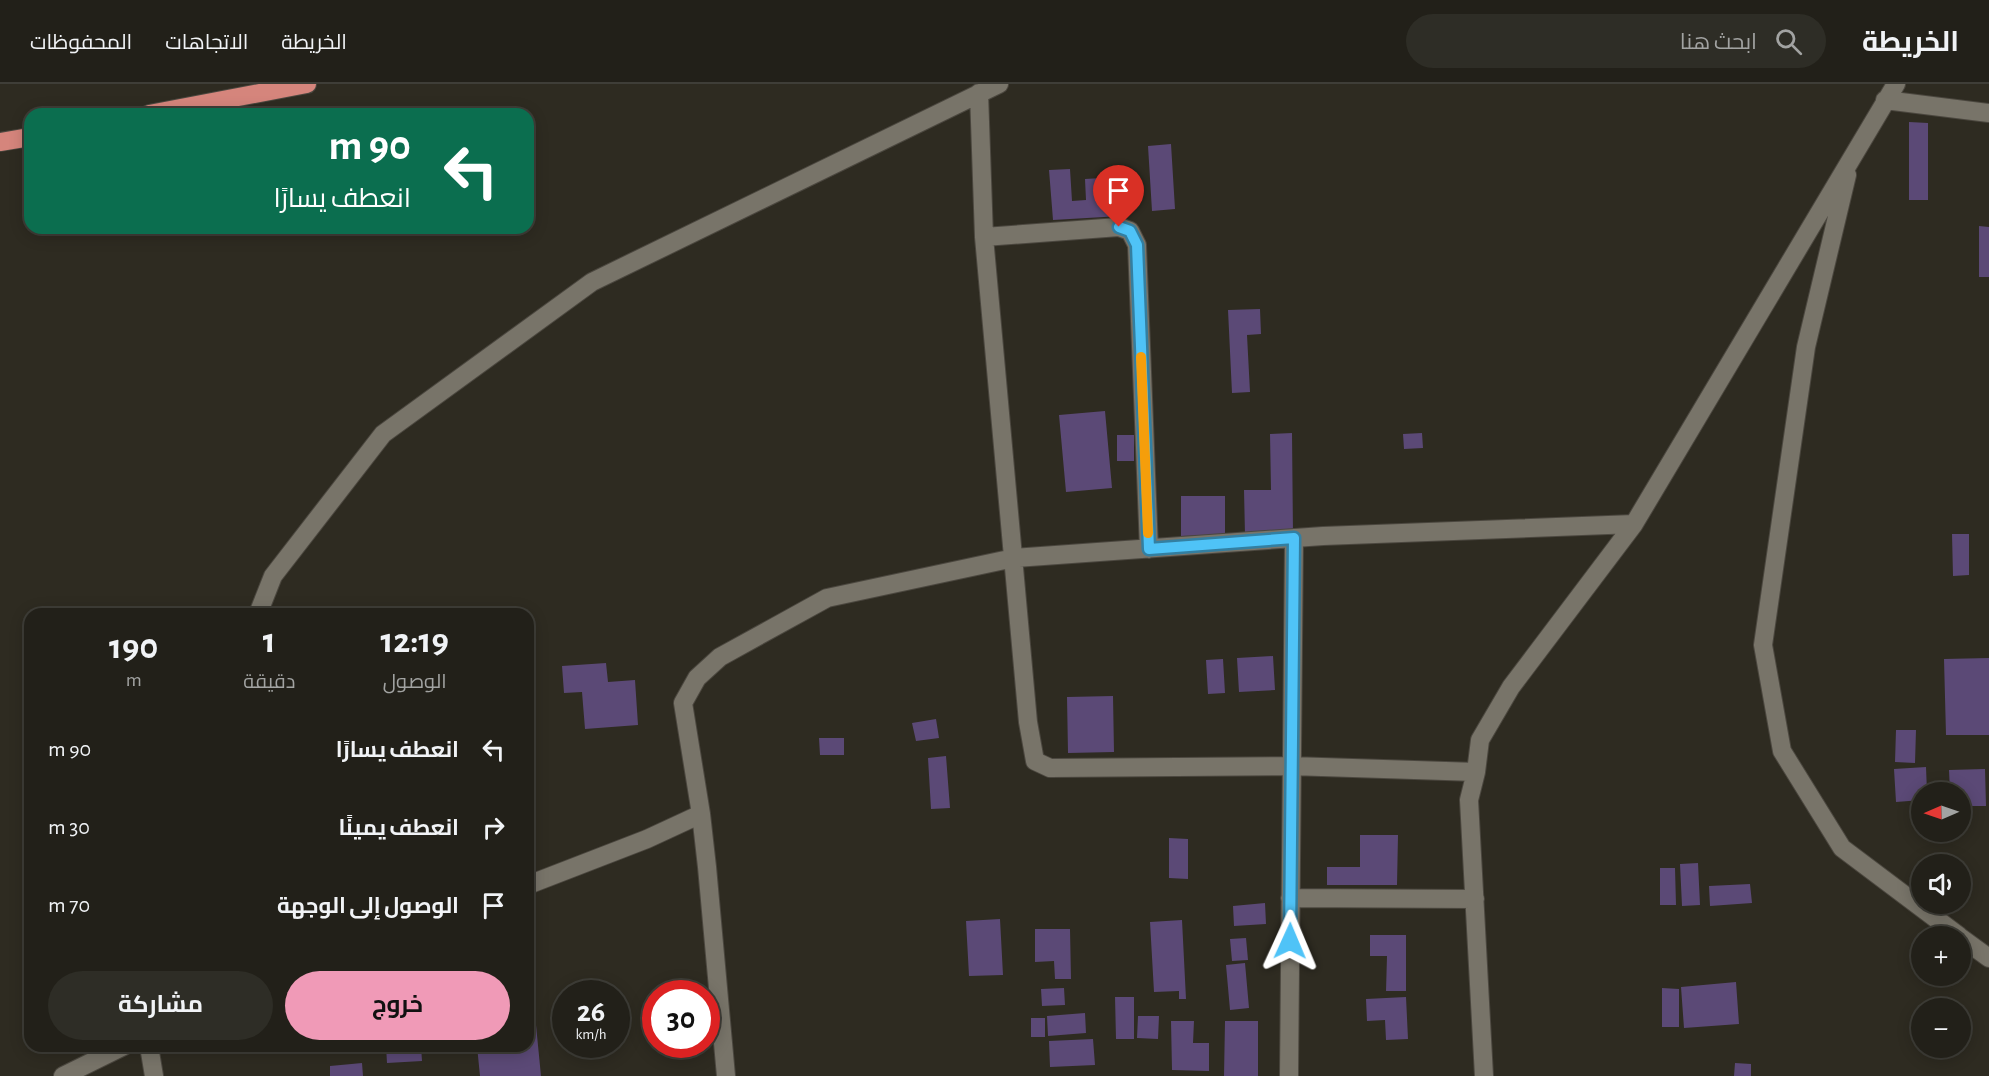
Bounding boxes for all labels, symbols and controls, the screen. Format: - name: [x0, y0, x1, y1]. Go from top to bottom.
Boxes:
- search box: [1406, 14, 1826, 68]
- icon: search: [1772, 25, 1805, 58]
- text: الخريطة: [1862, 29, 1959, 57]
- text: ابحث هنا: [1680, 31, 1757, 53]
- text: المحفوظات: [30, 32, 132, 53]
- text: الاتجاهات: [165, 32, 248, 53]
- text: الخريطة: [281, 32, 347, 53]
- text: 90 m: [329, 125, 411, 167]
- icon: left: [432, 132, 510, 210]
- pin: [1093, 165, 1144, 227]
- icon: arrive: [1102, 174, 1135, 207]
- text: انعطف يسارًا: [273, 185, 411, 212]
- text: 1: [263, 623, 276, 659]
- text: 12:19: [380, 623, 449, 659]
- text: 190: [109, 629, 158, 665]
- text: m: [126, 670, 142, 690]
- text: دقيقة: [243, 672, 295, 692]
- text: الوصول: [383, 672, 447, 692]
- icon: left: [477, 733, 510, 766]
- text: 90 m: [48, 738, 91, 760]
- text: انعطف يسارًا: [336, 739, 459, 761]
- north arrow: [1911, 782, 1971, 842]
- map controls: [1911, 782, 1971, 1058]
- icon: right: [477, 811, 510, 844]
- text: 30 m: [48, 816, 90, 838]
- text: انعطف يمينًا: [338, 817, 459, 839]
- button: sound: [1911, 854, 1971, 914]
- icon: arrive: [477, 889, 510, 922]
- text: 70 m: [48, 894, 90, 916]
- text: الوصول إلى الوجهة: [277, 895, 459, 917]
- position arrow: [1258, 909, 1322, 973]
- button: +: [1911, 926, 1971, 986]
- button: مشاركة: [48, 971, 273, 1040]
- button: خروج: [285, 971, 510, 1040]
- speed limit sign: 30: [642, 980, 720, 1058]
- text: 26: [577, 997, 605, 1027]
- button: −: [1911, 998, 1971, 1058]
- text: km/h: [576, 1027, 606, 1042]

